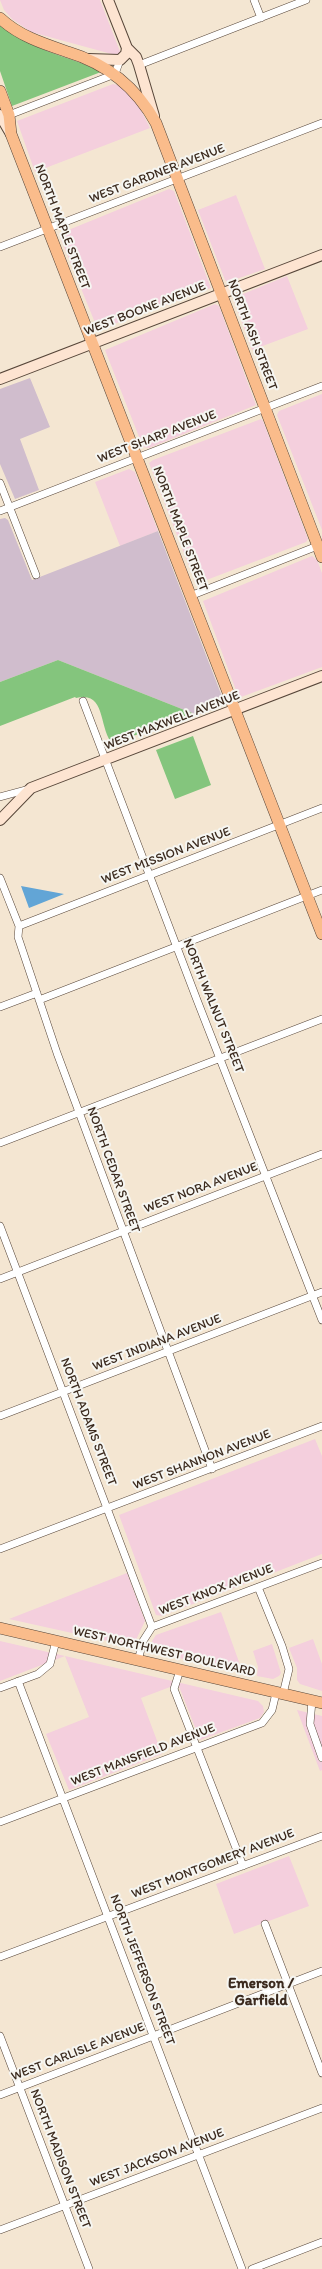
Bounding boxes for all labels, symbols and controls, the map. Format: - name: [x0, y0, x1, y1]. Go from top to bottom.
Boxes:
- street label: WEST GARDNER AVENUE: [87, 141, 227, 207]
- street label: NORTH MAPLE STREET: [31, 162, 93, 292]
- street label: NORTH ASH STREET: [224, 277, 280, 393]
- street label: WEST BOONE AVENUE: [82, 279, 208, 339]
- street label: WEST SHARP AVENUE: [95, 407, 219, 467]
- street label: NORTH MAPLE STREET: [149, 464, 211, 594]
- street label: WEST MAXWELL AVENUE: [102, 688, 242, 754]
- street label: WEST MISSION AVENUE: [99, 824, 233, 888]
- street label: NORTH WALNUT STREET: [179, 937, 247, 1075]
- street label: NORTH CEDAR STREET: [83, 1105, 143, 1235]
- street label: WEST NORA AVENUE: [142, 1159, 260, 1217]
- street label: WEST INDIANA AVENUE: [90, 1311, 224, 1375]
- street label: NORTH ADAMS STREET: [56, 1356, 120, 1488]
- street label: WEST SHANNON AVENUE: [131, 1426, 273, 1494]
- street label: WEST KNOX AVENUE: [157, 1561, 275, 1619]
- street label: WEST NORTHWEST BOULEVARD: [71, 1623, 257, 1681]
- street label: WEST MANSFIELD AVENUE: [69, 1720, 217, 1790]
- street label: WEST MONTGOMERY AVENUE: [129, 1826, 297, 1902]
- street label: NORTH JEFFERSON STREET: [106, 1892, 178, 2048]
- district label: Emerson / Garfield: [228, 1975, 294, 2010]
- street label: WEST CARLISLE AVENUE: [9, 2019, 147, 2085]
- street label: NORTH MADISON STREET: [26, 2087, 94, 2231]
- street label: WEST JACKSON AVENUE: [88, 2125, 226, 2191]

